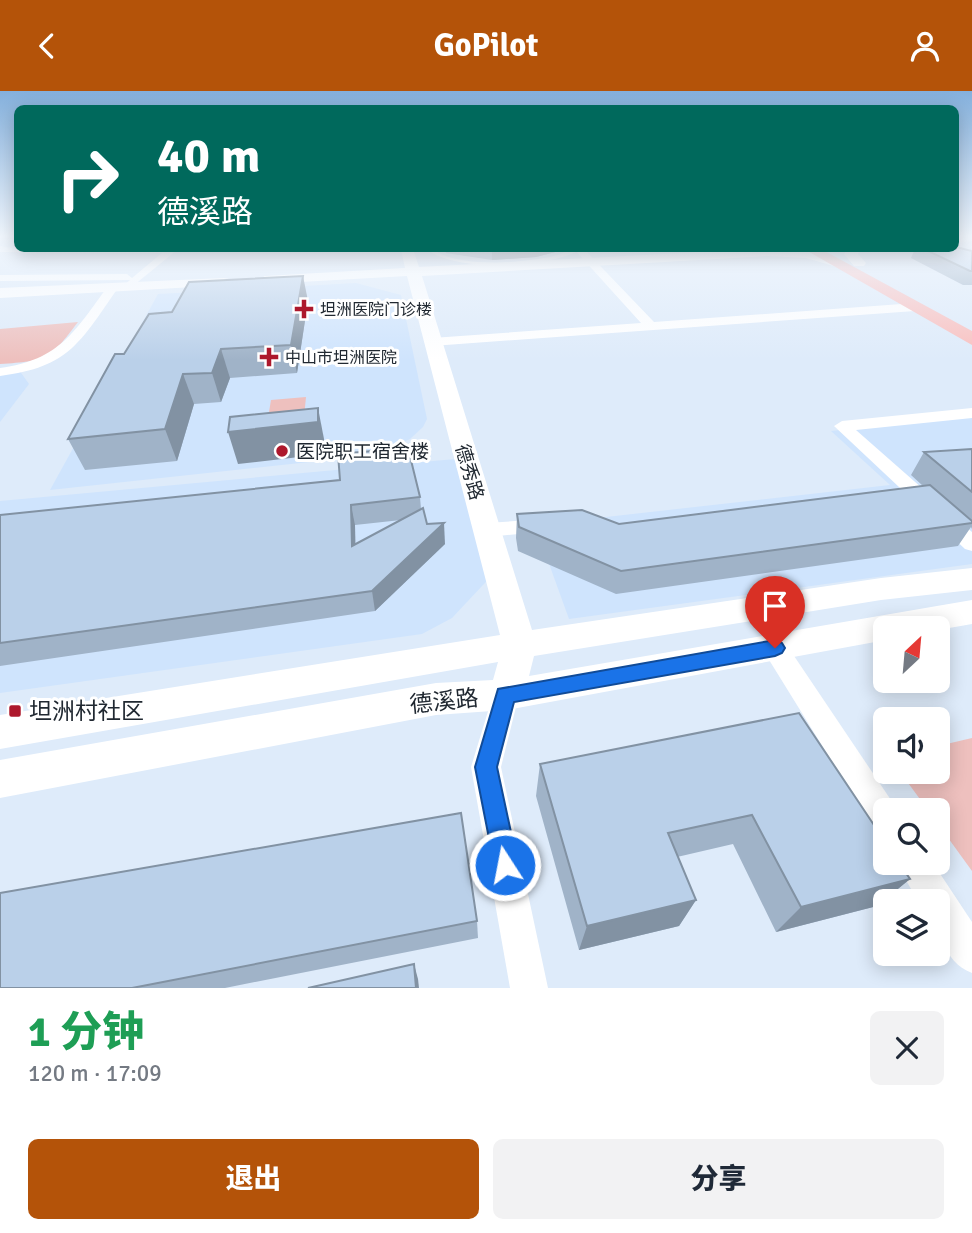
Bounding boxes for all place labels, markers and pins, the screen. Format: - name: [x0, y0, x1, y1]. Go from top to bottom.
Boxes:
- marker: 坦洲医院门诊楼: [294, 299, 314, 319]
- place label: 坦洲医院门诊楼: [320, 300, 432, 320]
- marker: 中山市坦洲医院: [259, 347, 279, 367]
- place label: 中山市坦洲医院: [285, 348, 397, 368]
- place label: 医院职工宿舍楼: [296, 440, 429, 464]
- marker: 医院职工宿舍楼: [274, 443, 290, 459]
- pin: [745, 576, 805, 648]
- place label: 坦洲村社区: [29, 697, 144, 726]
- marker: 坦洲村社区: [7, 703, 23, 719]

